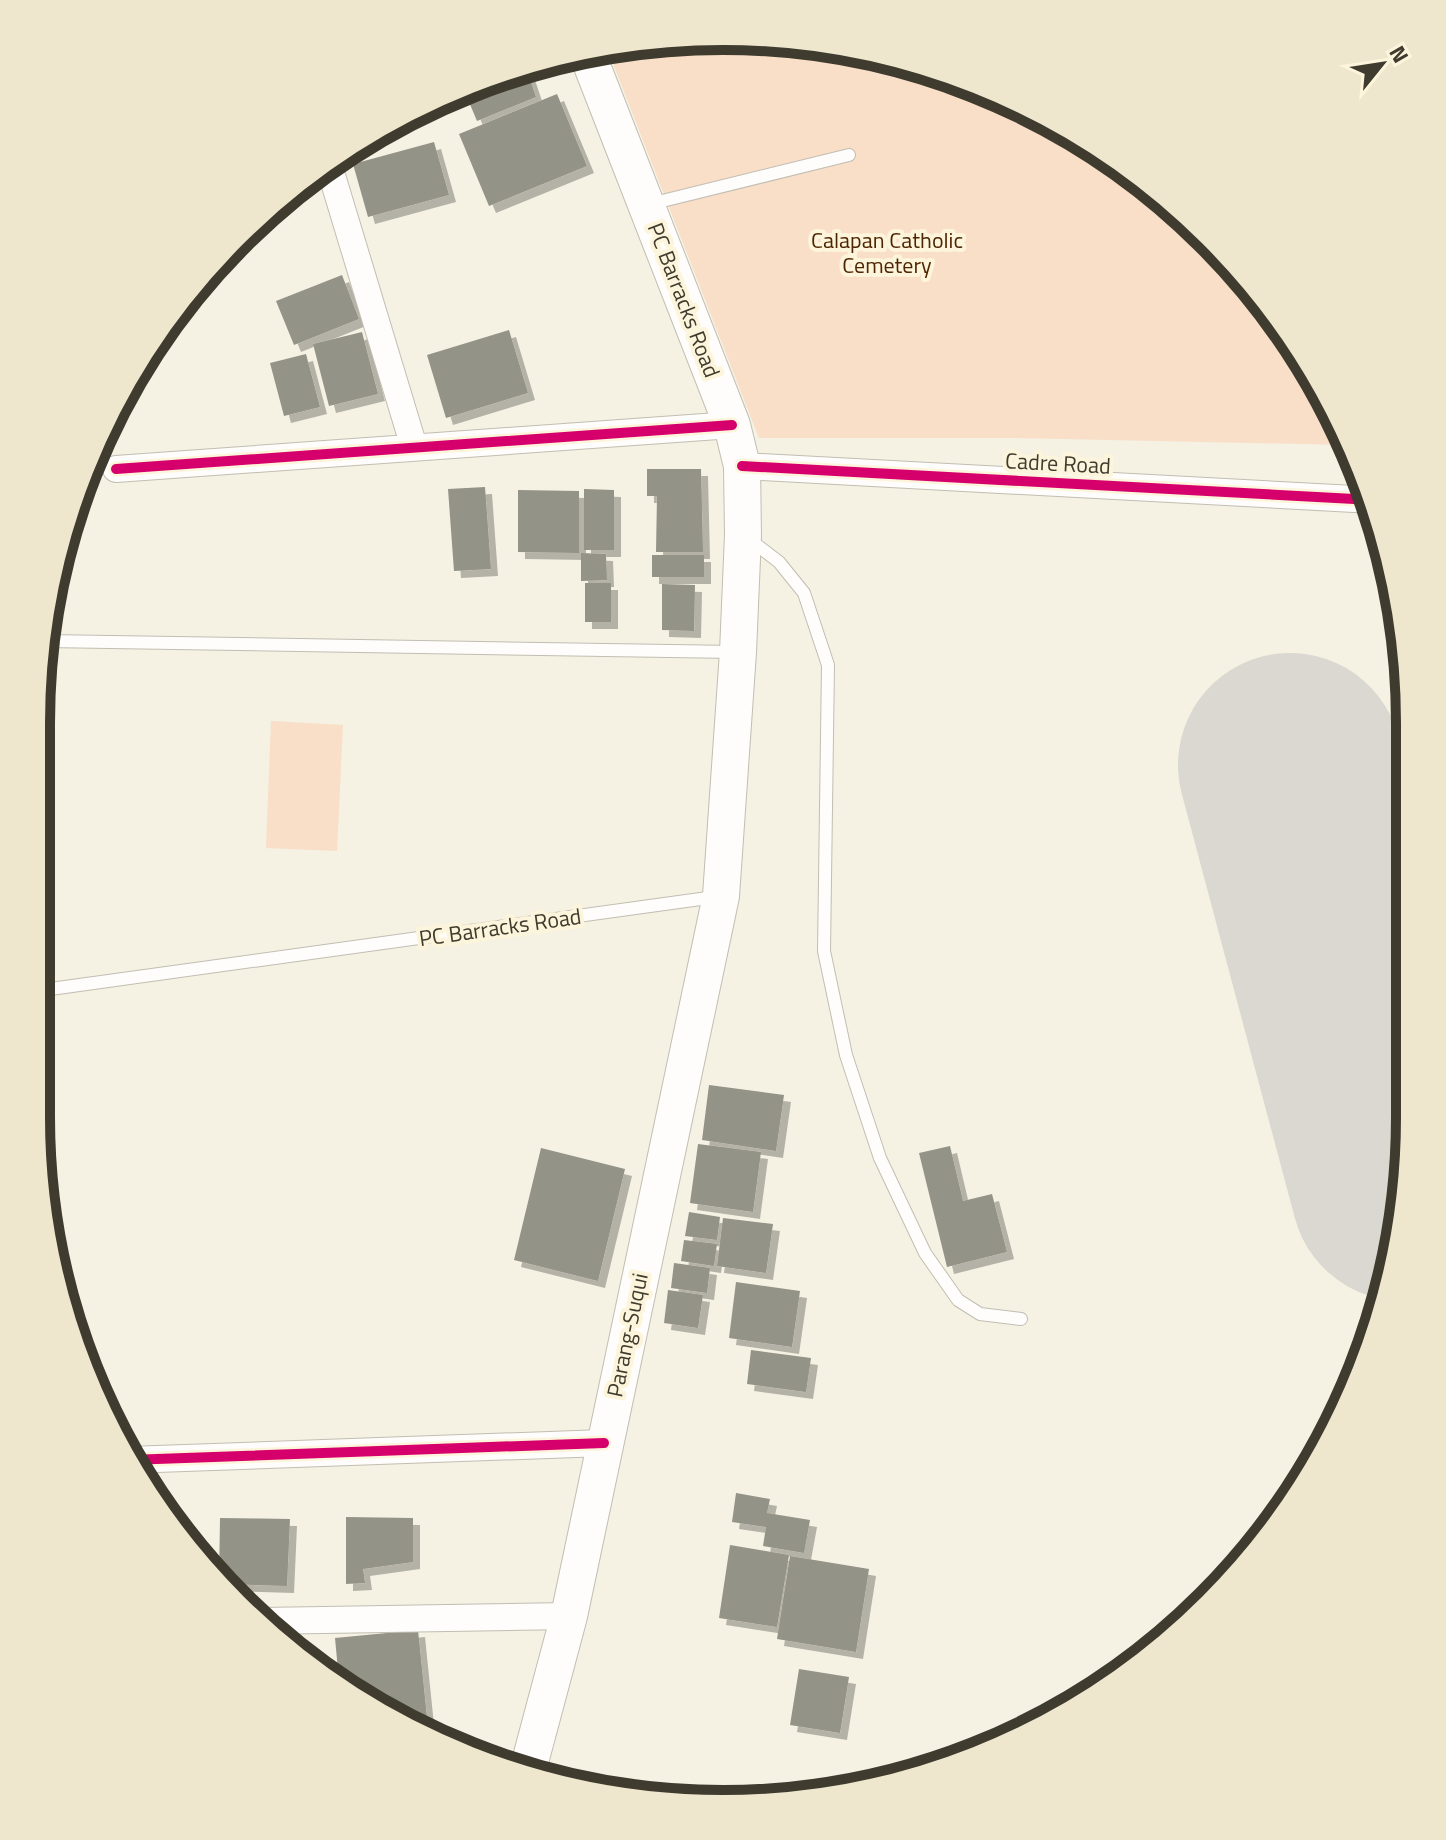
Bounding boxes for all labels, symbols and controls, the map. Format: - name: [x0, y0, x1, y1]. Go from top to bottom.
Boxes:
- north arrow: [1342, 24, 1422, 104]
- text: N: [1381, 39, 1418, 69]
- street label: PC Barracks Road: [639, 218, 729, 382]
- park label: Calapan Catholic Cemetery: [811, 223, 963, 282]
- street label: Cadre Road: [1004, 443, 1112, 483]
- street label: PC Barracks Road: [417, 899, 583, 955]
- street label: Parang-Suqui: [597, 1270, 657, 1400]

